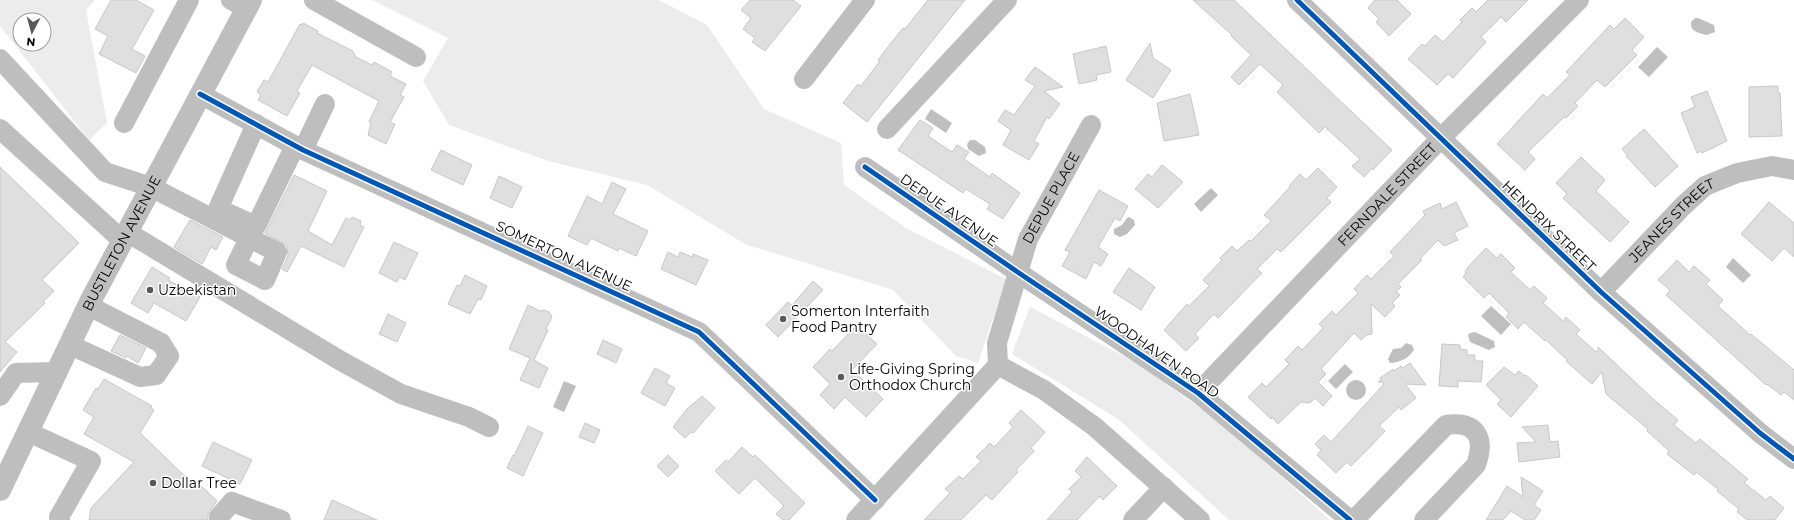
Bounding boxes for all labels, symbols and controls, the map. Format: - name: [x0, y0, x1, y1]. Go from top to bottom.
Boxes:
- north arrow: [12, 12, 52, 52]
- text: N: [26, 35, 36, 49]
- street label: FERNDALE STREET: [1334, 139, 1440, 250]
- street label: DEPUE PLACE: [1018, 148, 1084, 247]
- street label: DEPUE AVENUE: [897, 170, 1001, 250]
- street label: BUSTLETON AVENUE: [78, 172, 165, 314]
- street label: JEANES STREET: [1625, 174, 1717, 267]
- street label: HENDRIX STREET: [1498, 176, 1600, 276]
- street label: SOMERTON AVENUE: [493, 217, 635, 295]
- place label: Uzbekistan: [158, 281, 236, 299]
- marker: Uzbekistan: [145, 285, 155, 295]
- place label: Somerton Interfaith Food Pantry: [791, 302, 930, 336]
- street label: WOODHAVEN ROAD: [1091, 302, 1223, 402]
- marker: Somerton Interfaith Food Pantry: [778, 314, 788, 324]
- place label: Life-Giving Spring Orthodox Church: [849, 360, 975, 394]
- marker: Life-Giving Spring Orthodox Church: [836, 372, 846, 382]
- place label: Dollar Tree: [161, 474, 237, 492]
- marker: Dollar Tree: [148, 478, 158, 488]

